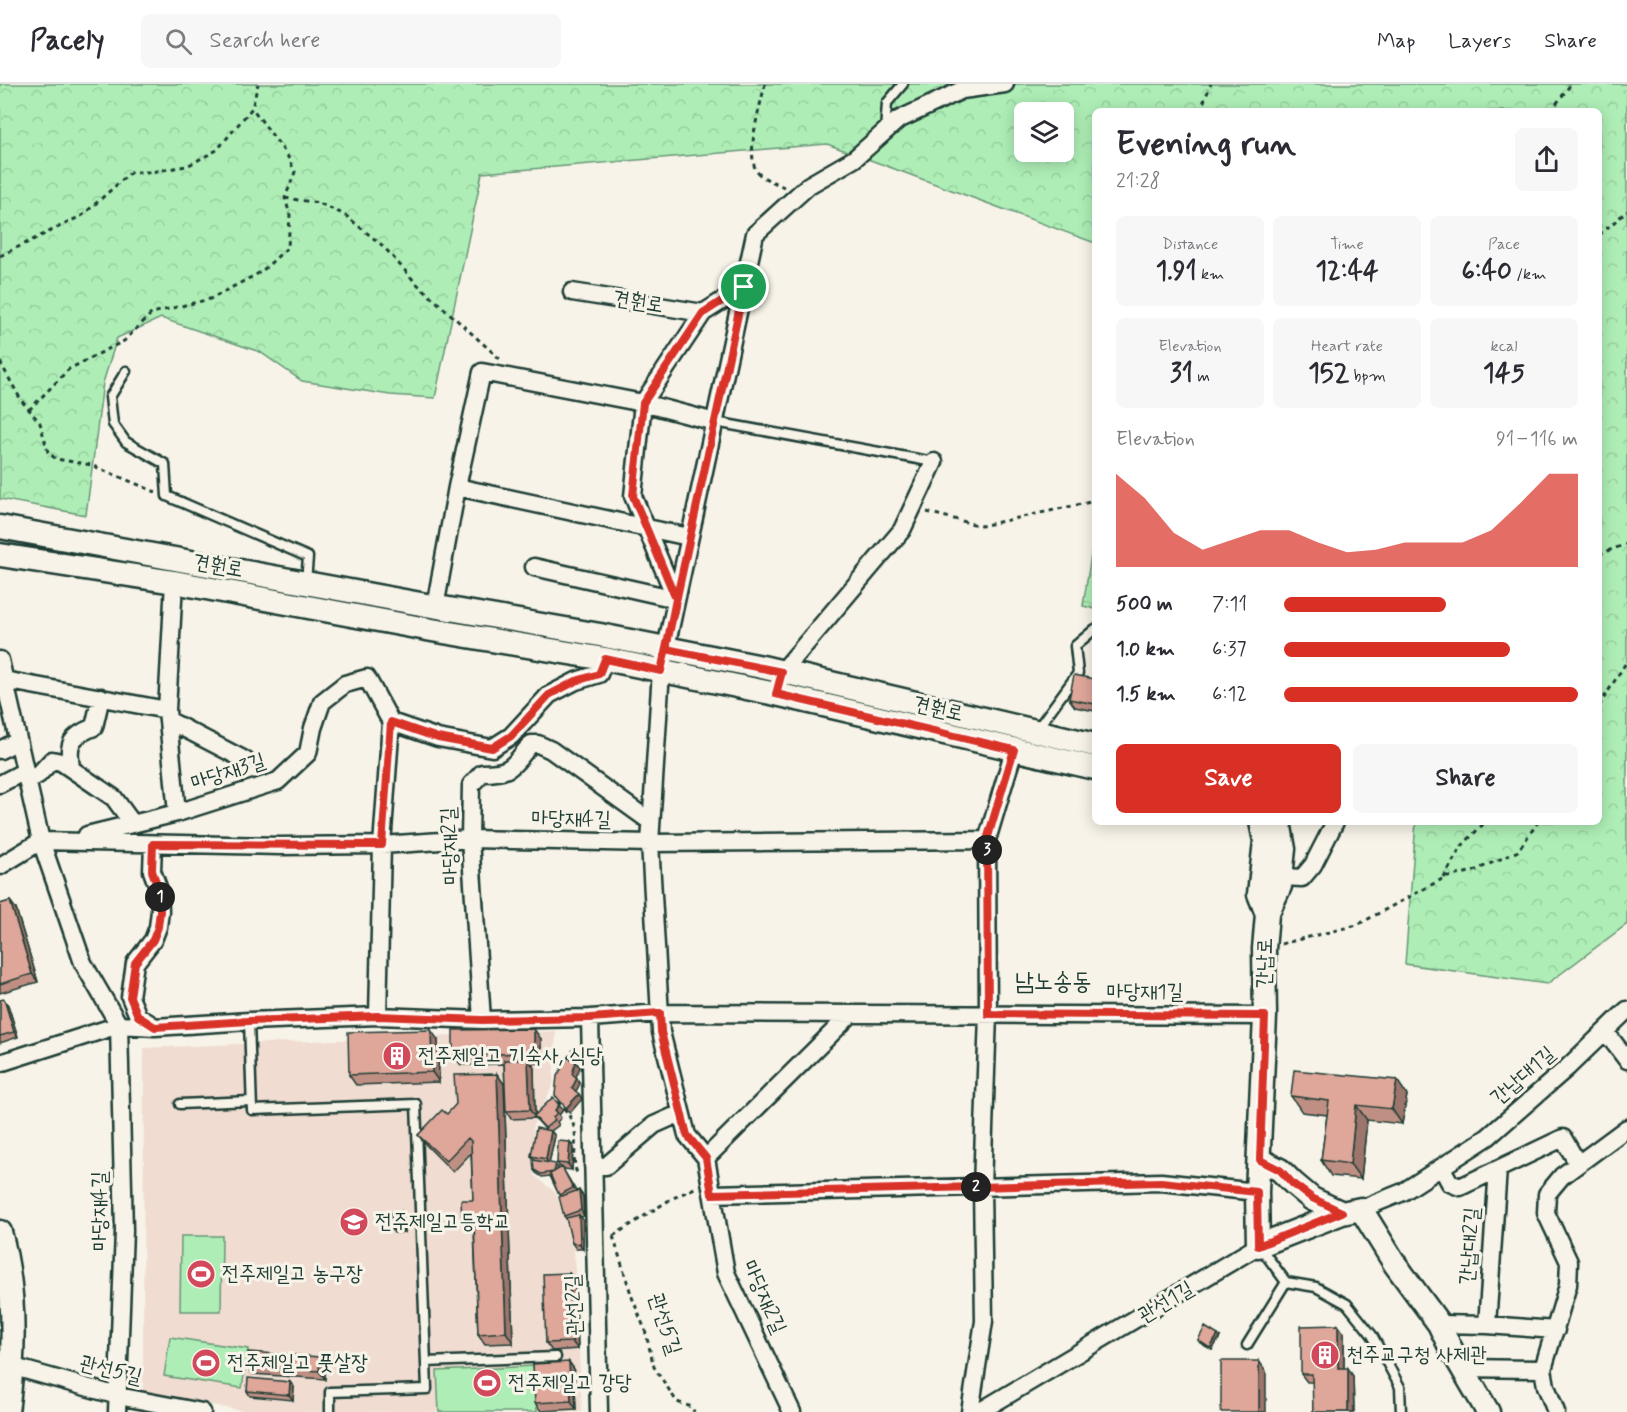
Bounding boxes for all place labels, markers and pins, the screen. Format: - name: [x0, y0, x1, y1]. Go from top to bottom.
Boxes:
- pin: [718, 261, 769, 312]
- pin: 3: [972, 835, 1002, 865]
- pin: 1: [145, 882, 175, 912]
- building icon: 전주제일고 기숙사, 식당: [381, 1040, 413, 1072]
- place label: 전주제일고 기숙사, 식당: [418, 1042, 603, 1070]
- pin: 2: [961, 1172, 991, 1202]
- school or university icon: 전주제일고등학교: [338, 1206, 370, 1238]
- place label: 전주제일고등학교: [375, 1208, 510, 1236]
- sports icon: 전주제일고 농구장: [185, 1258, 217, 1290]
- place label: 전주제일고 농구장: [222, 1260, 363, 1288]
- building icon: 천주교구청 사제관: [1309, 1339, 1341, 1371]
- place label: 천주교구청 사제관: [1346, 1341, 1487, 1369]
- sports icon: 전주제일고 풋살장: [190, 1347, 222, 1379]
- place label: 전주제일고 풋살장: [227, 1349, 368, 1377]
- sports icon: 전주제일고 강당: [471, 1367, 503, 1399]
- place label: 전주제일고 강당: [508, 1369, 632, 1397]

